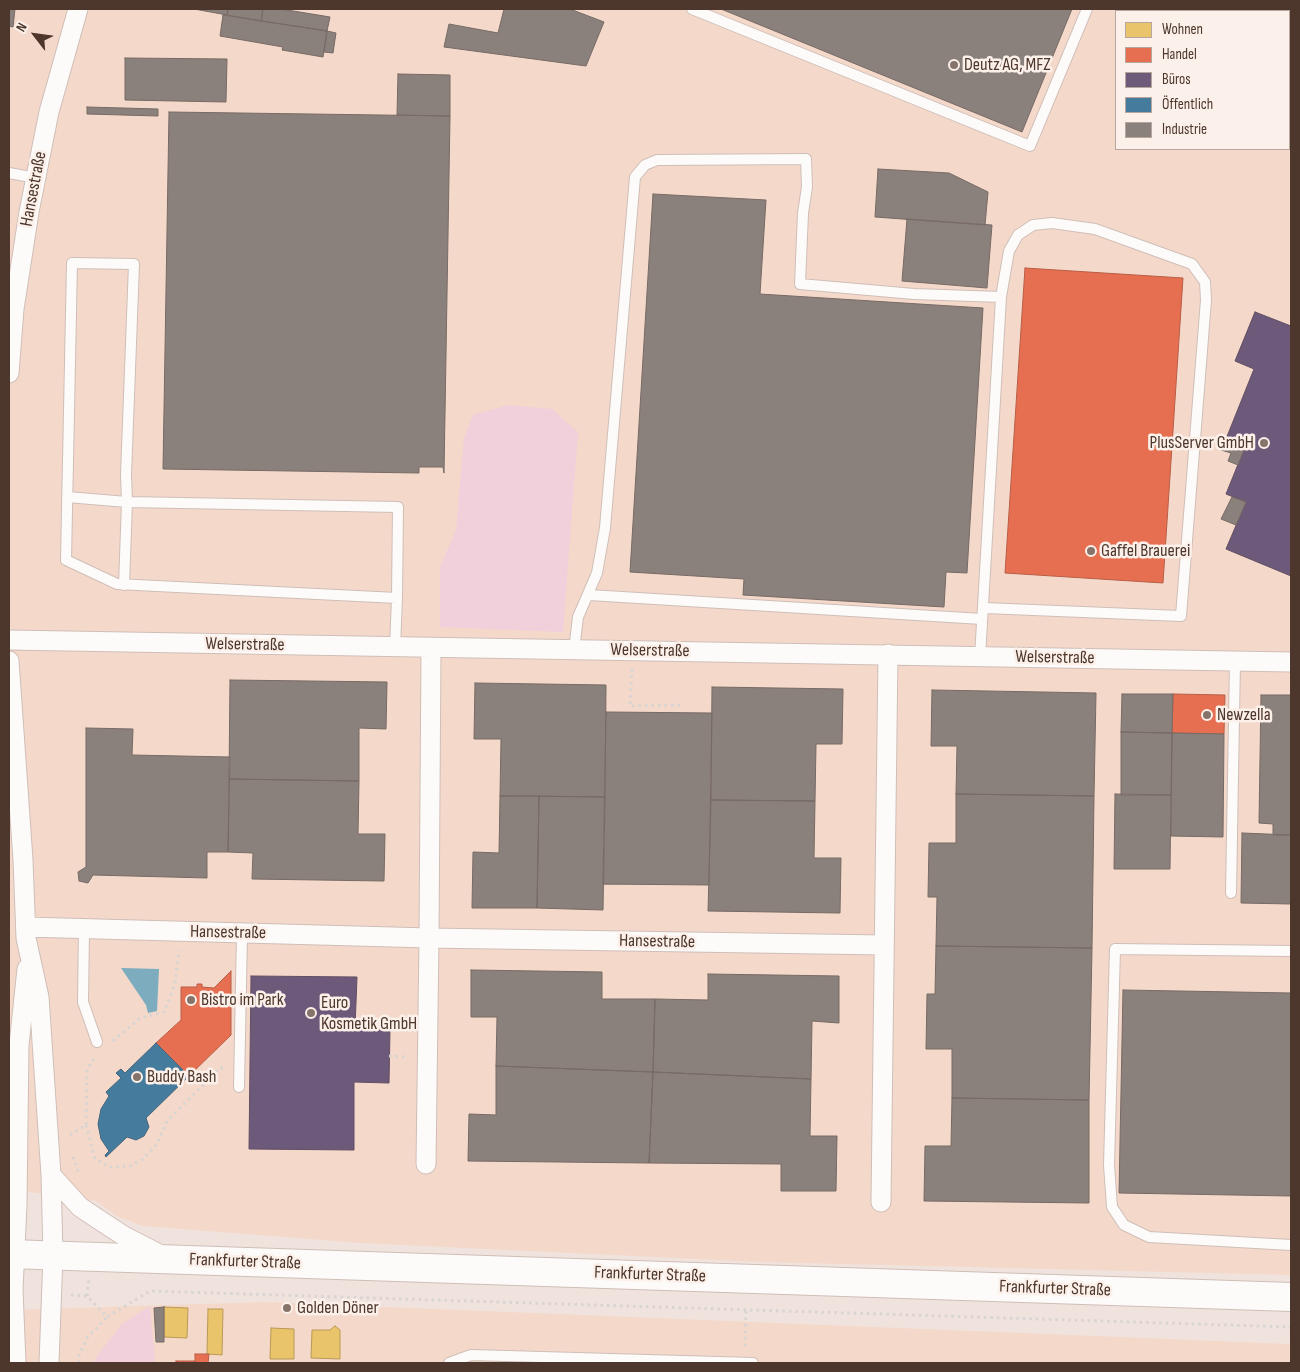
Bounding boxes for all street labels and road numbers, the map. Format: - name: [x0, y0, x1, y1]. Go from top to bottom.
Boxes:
- street label: Hansestraße: [16, 150, 52, 228]
- street label: Welserstraße: [205, 634, 285, 656]
- street label: Welserstraße: [610, 640, 690, 662]
- street label: Welserstraße: [1015, 647, 1095, 669]
- street label: Hansestraße: [190, 922, 266, 944]
- street label: Hansestraße: [619, 931, 695, 953]
- street label: Frankfurter Straße: [189, 1249, 301, 1275]
- street label: Frankfurter Straße: [594, 1262, 706, 1288]
- street label: Frankfurter Straße: [999, 1276, 1111, 1302]

